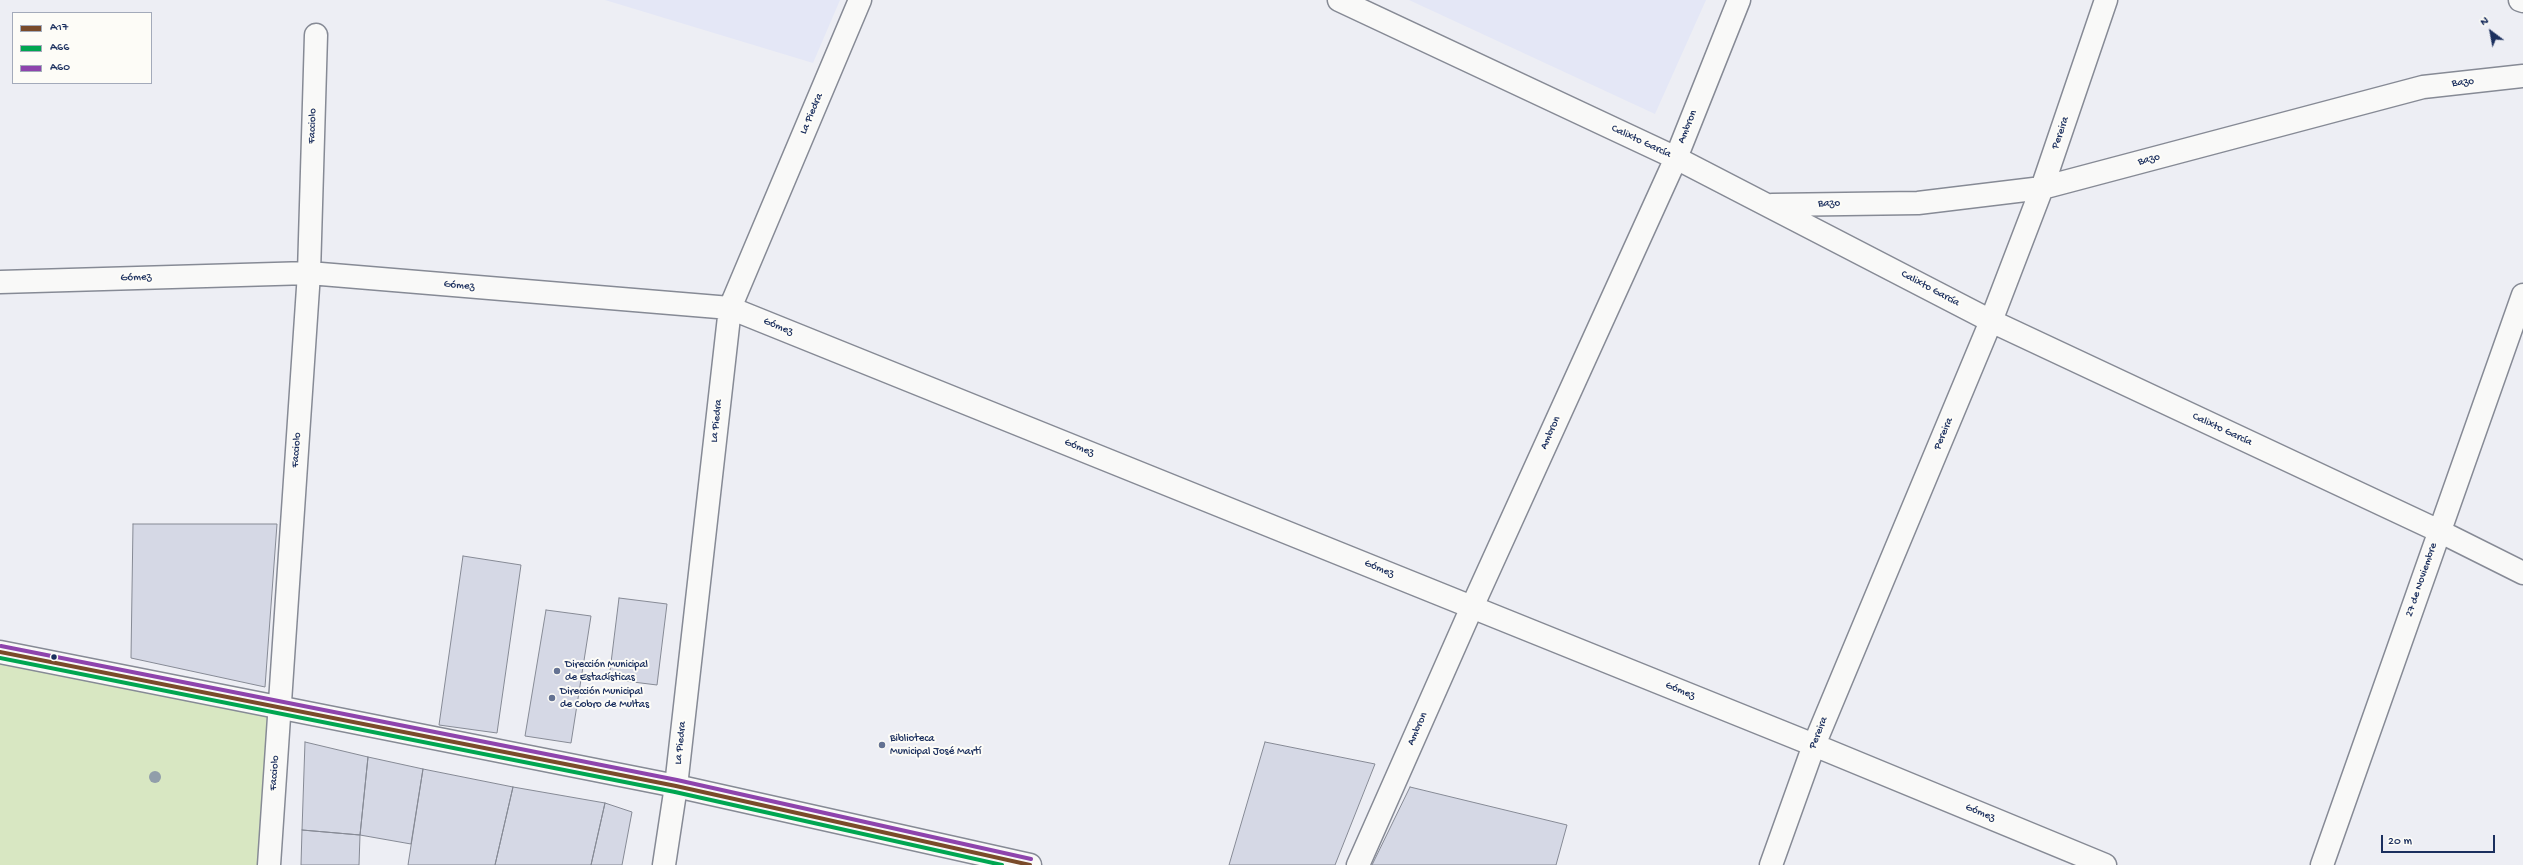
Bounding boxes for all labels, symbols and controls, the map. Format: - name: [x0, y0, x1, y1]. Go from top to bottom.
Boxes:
- legend: [12, 12, 152, 84]
- north arrow: [2471, 12, 2511, 52]
- text: N: [2478, 15, 2491, 29]
- text: A17: [50, 21, 68, 35]
- text: A66: [50, 41, 69, 55]
- text: A60: [50, 61, 70, 75]
- street label: Bazo: [2451, 75, 2475, 91]
- street label: La Piedra: [797, 91, 827, 137]
- street label: Facciolo: [306, 108, 320, 144]
- street label: Ambron: [1675, 108, 1701, 146]
- street label: Pereira: [2049, 115, 2073, 151]
- street label: Calixto García: [1609, 122, 1673, 162]
- street label: Bazo: [2137, 151, 2161, 169]
- street label: Bazo: [1818, 197, 1840, 211]
- street label: Calixto García: [1898, 268, 1962, 310]
- street label: Gómez: [120, 271, 152, 285]
- street label: Gómez: [443, 278, 475, 294]
- street label: Gómez: [761, 315, 795, 339]
- street label: La Piedra: [708, 399, 726, 443]
- street label: Calixto García: [2190, 410, 2254, 450]
- street label: Ambron: [1538, 414, 1564, 452]
- street label: Pereira: [1931, 416, 1957, 452]
- street label: Facciolo: [289, 432, 305, 468]
- street label: Gómez: [1062, 436, 1096, 460]
- street label: 27 de Noviembre: [2403, 541, 2441, 619]
- street label: Gómez: [1362, 557, 1396, 581]
- unlabelled marker: [49, 652, 59, 662]
- place label: Dirección Municipal de Estadísticas: [565, 658, 648, 684]
- marker: Dirección Municipal de Estadísticas: [552, 666, 562, 676]
- street label: Gómez: [1663, 679, 1697, 703]
- place label: Dirección Municipal de Cobro de Multas: [560, 685, 649, 711]
- marker: Dirección Municipal de Cobro de Multas: [547, 693, 557, 703]
- street label: Ambron: [1405, 710, 1431, 748]
- street label: Pereira: [1807, 715, 1831, 751]
- street label: La Piedra: [672, 721, 690, 765]
- place label: Biblioteca Municipal José Martí: [890, 732, 981, 758]
- marker: Biblioteca Municipal José Martí: [877, 740, 887, 750]
- street label: Facciolo: [267, 755, 283, 791]
- street label: Gómez: [1963, 801, 1997, 825]
- scale bar: [2383, 827, 2497, 853]
- text: 20 m: [2388, 835, 2412, 849]

